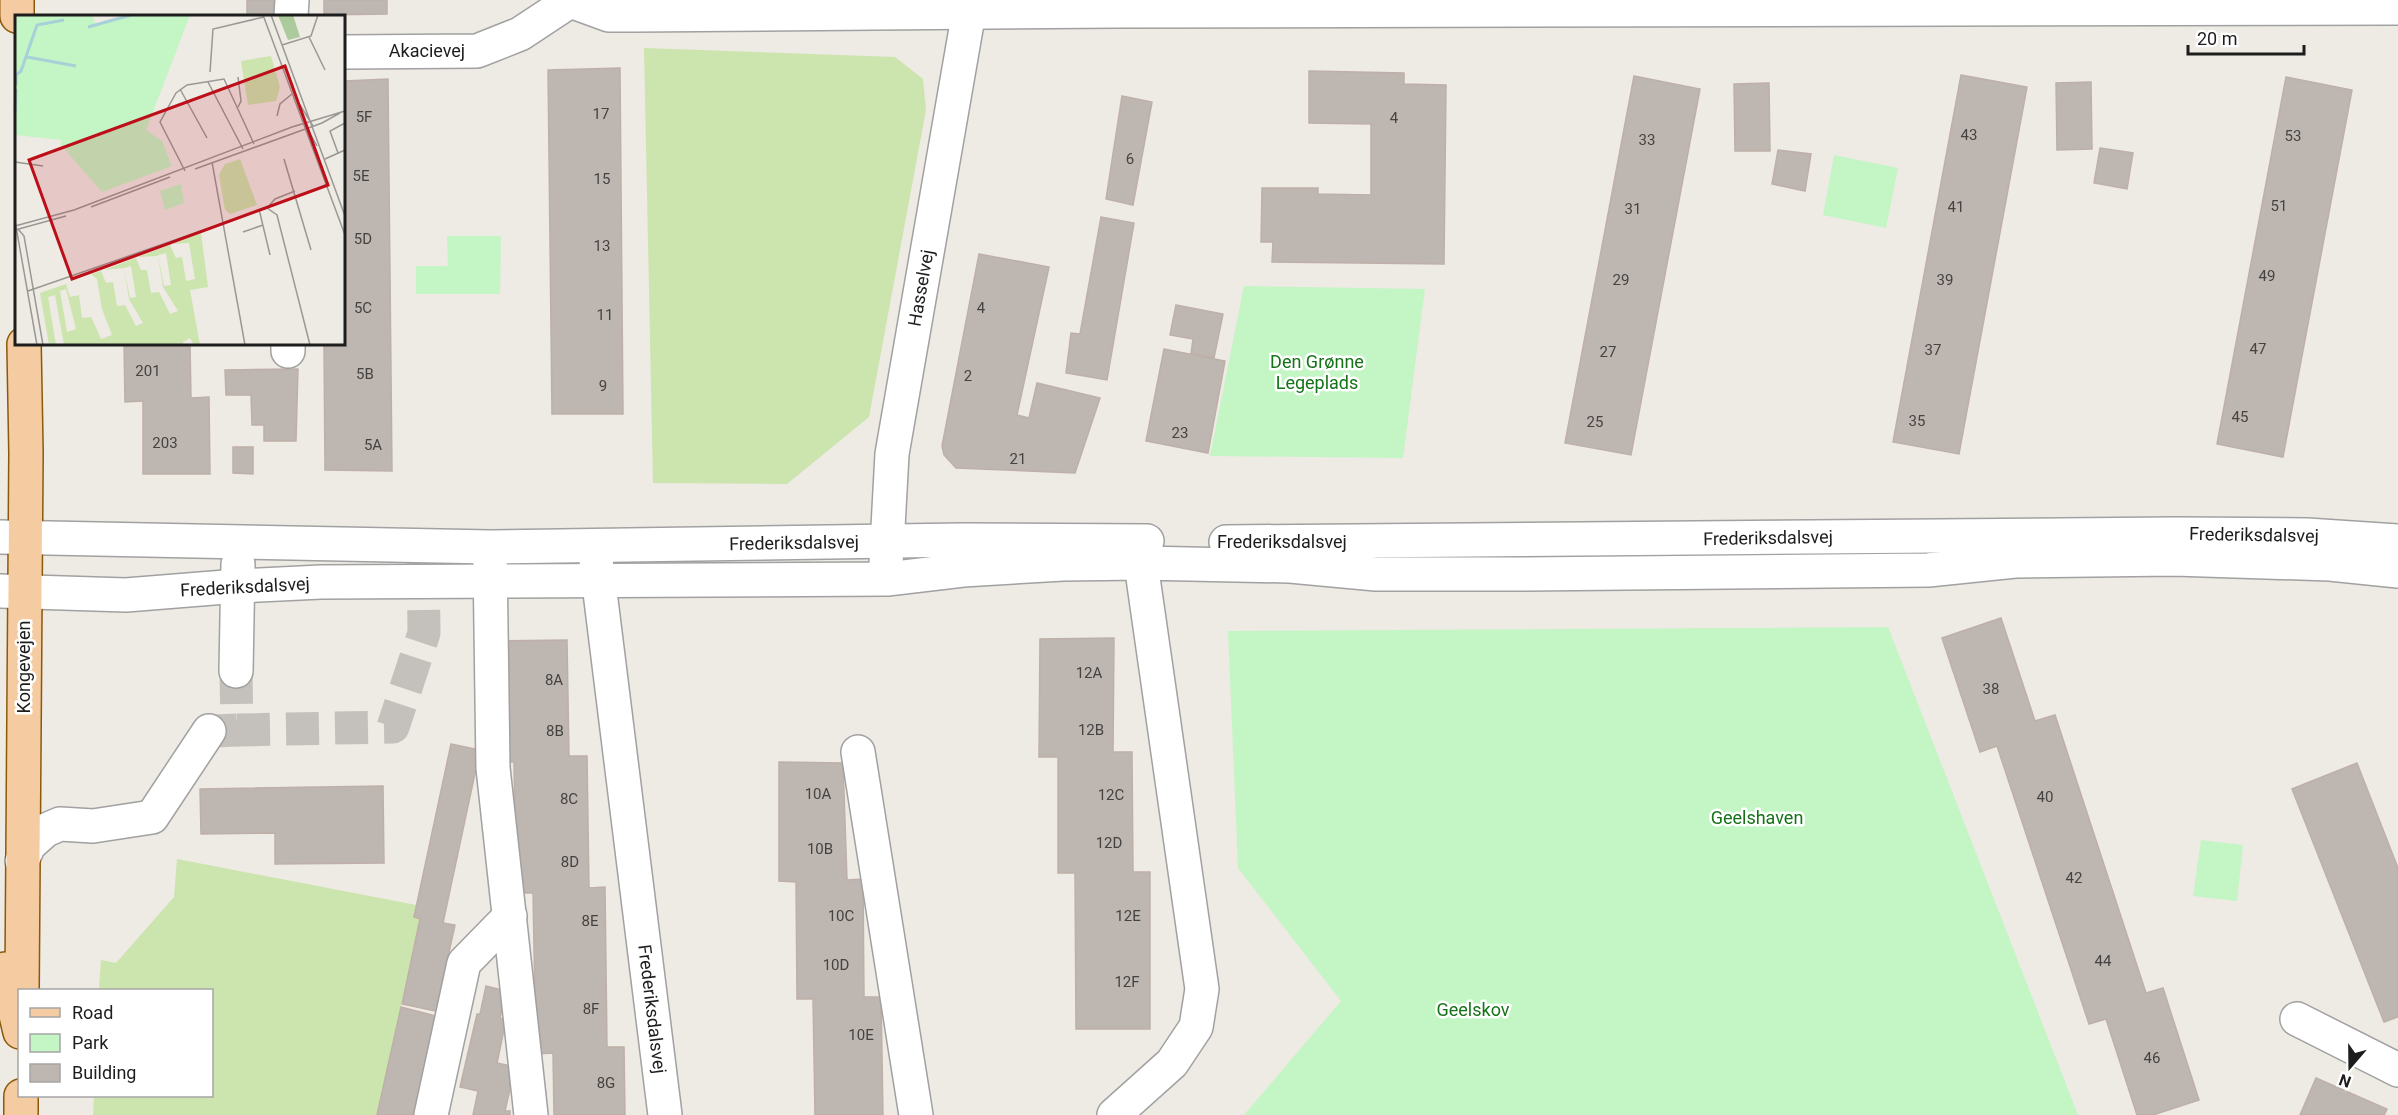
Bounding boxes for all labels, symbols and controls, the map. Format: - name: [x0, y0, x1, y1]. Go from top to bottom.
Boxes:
- inset map: [15, 15, 345, 345]
- scale bar: [2188, 18, 2304, 56]
- text: 20 m: [2197, 28, 2237, 49]
- street label: Akacievej: [389, 40, 465, 61]
- house number: 17: [593, 105, 609, 123]
- house number: 5F: [356, 108, 372, 126]
- house number: 4: [1390, 109, 1399, 127]
- house number: 43: [1961, 126, 1977, 144]
- house number: 53: [2285, 127, 2301, 145]
- house number: 33: [1639, 131, 1655, 149]
- house number: 6: [1126, 150, 1134, 168]
- house number: 5E: [353, 167, 370, 185]
- house number: 15: [594, 170, 610, 188]
- house number: 51: [2271, 197, 2287, 215]
- house number: 41: [1948, 198, 1964, 216]
- house number: 31: [1625, 200, 1641, 218]
- house number: 5D: [354, 230, 372, 248]
- house number: 13: [594, 237, 610, 255]
- street label: Hasselvej: [903, 248, 938, 328]
- house number: 49: [2259, 267, 2275, 285]
- house number: 29: [1613, 271, 1629, 289]
- house number: 39: [1937, 271, 1953, 289]
- house number: 5C: [354, 299, 372, 317]
- house number: 4: [977, 299, 986, 317]
- house number: 11: [597, 306, 613, 324]
- house number: 47: [2250, 340, 2266, 358]
- house number: 37: [1925, 341, 1941, 359]
- house number: 27: [1600, 343, 1616, 361]
- park label: Den Grønne Legeplads: [1270, 351, 1364, 393]
- house number: 201: [135, 362, 161, 380]
- house number: 5B: [356, 365, 374, 383]
- house number: 2: [964, 367, 972, 385]
- house number: 9: [599, 377, 607, 395]
- house number: 45: [2232, 408, 2248, 426]
- house number: 35: [1909, 412, 1925, 430]
- house number: 25: [1587, 413, 1603, 431]
- house number: 23: [1172, 424, 1188, 442]
- house number: 203: [152, 434, 178, 452]
- house number: 5A: [364, 436, 382, 454]
- house number: 21: [1010, 450, 1026, 468]
- street label: Frederiksdalsvej: [2189, 523, 2319, 546]
- street label: Frederiksdalsvej: [1703, 526, 1833, 549]
- street label: Frederiksdalsvej: [729, 531, 859, 554]
- street label: Frederiksdalsvej: [1217, 531, 1347, 552]
- street label: Frederiksdalsvej: [180, 573, 310, 600]
- street label: Kongevejen: [13, 621, 34, 713]
- house number: 12A: [1076, 664, 1103, 682]
- house number: 8A: [545, 671, 563, 689]
- house number: 38: [1983, 680, 1999, 698]
- house number: 12B: [1078, 721, 1104, 739]
- house number: 8B: [546, 722, 564, 740]
- house number: 10A: [805, 785, 832, 803]
- house number: 12C: [1098, 786, 1125, 804]
- house number: 40: [2037, 788, 2053, 806]
- house number: 8C: [560, 790, 578, 808]
- park label: Geelshaven: [1711, 807, 1803, 828]
- house number: 12D: [1096, 834, 1122, 852]
- house number: 10B: [807, 840, 833, 858]
- house number: 8D: [561, 853, 579, 871]
- house number: 42: [2066, 869, 2082, 887]
- house number: 10C: [828, 907, 855, 925]
- house number: 12E: [1115, 907, 1141, 925]
- house number: 8E: [582, 912, 599, 930]
- street label: Frederiksdalsvej: [634, 943, 671, 1075]
- house number: 44: [2095, 952, 2112, 970]
- house number: 10D: [823, 956, 849, 974]
- house number: 12F: [1114, 973, 1140, 991]
- legend: [18, 989, 213, 1097]
- park label: Geelskov: [1437, 999, 1510, 1020]
- house number: 8F: [583, 1000, 599, 1018]
- text: Road: [72, 1002, 113, 1023]
- house number: 10E: [848, 1026, 874, 1044]
- text: Park: [72, 1032, 109, 1053]
- north arrow: [2320, 1037, 2380, 1097]
- house number: 46: [2144, 1049, 2160, 1067]
- text: Building: [72, 1062, 136, 1083]
- text: N: [2336, 1070, 2354, 1091]
- house number: 8G: [597, 1074, 615, 1092]

